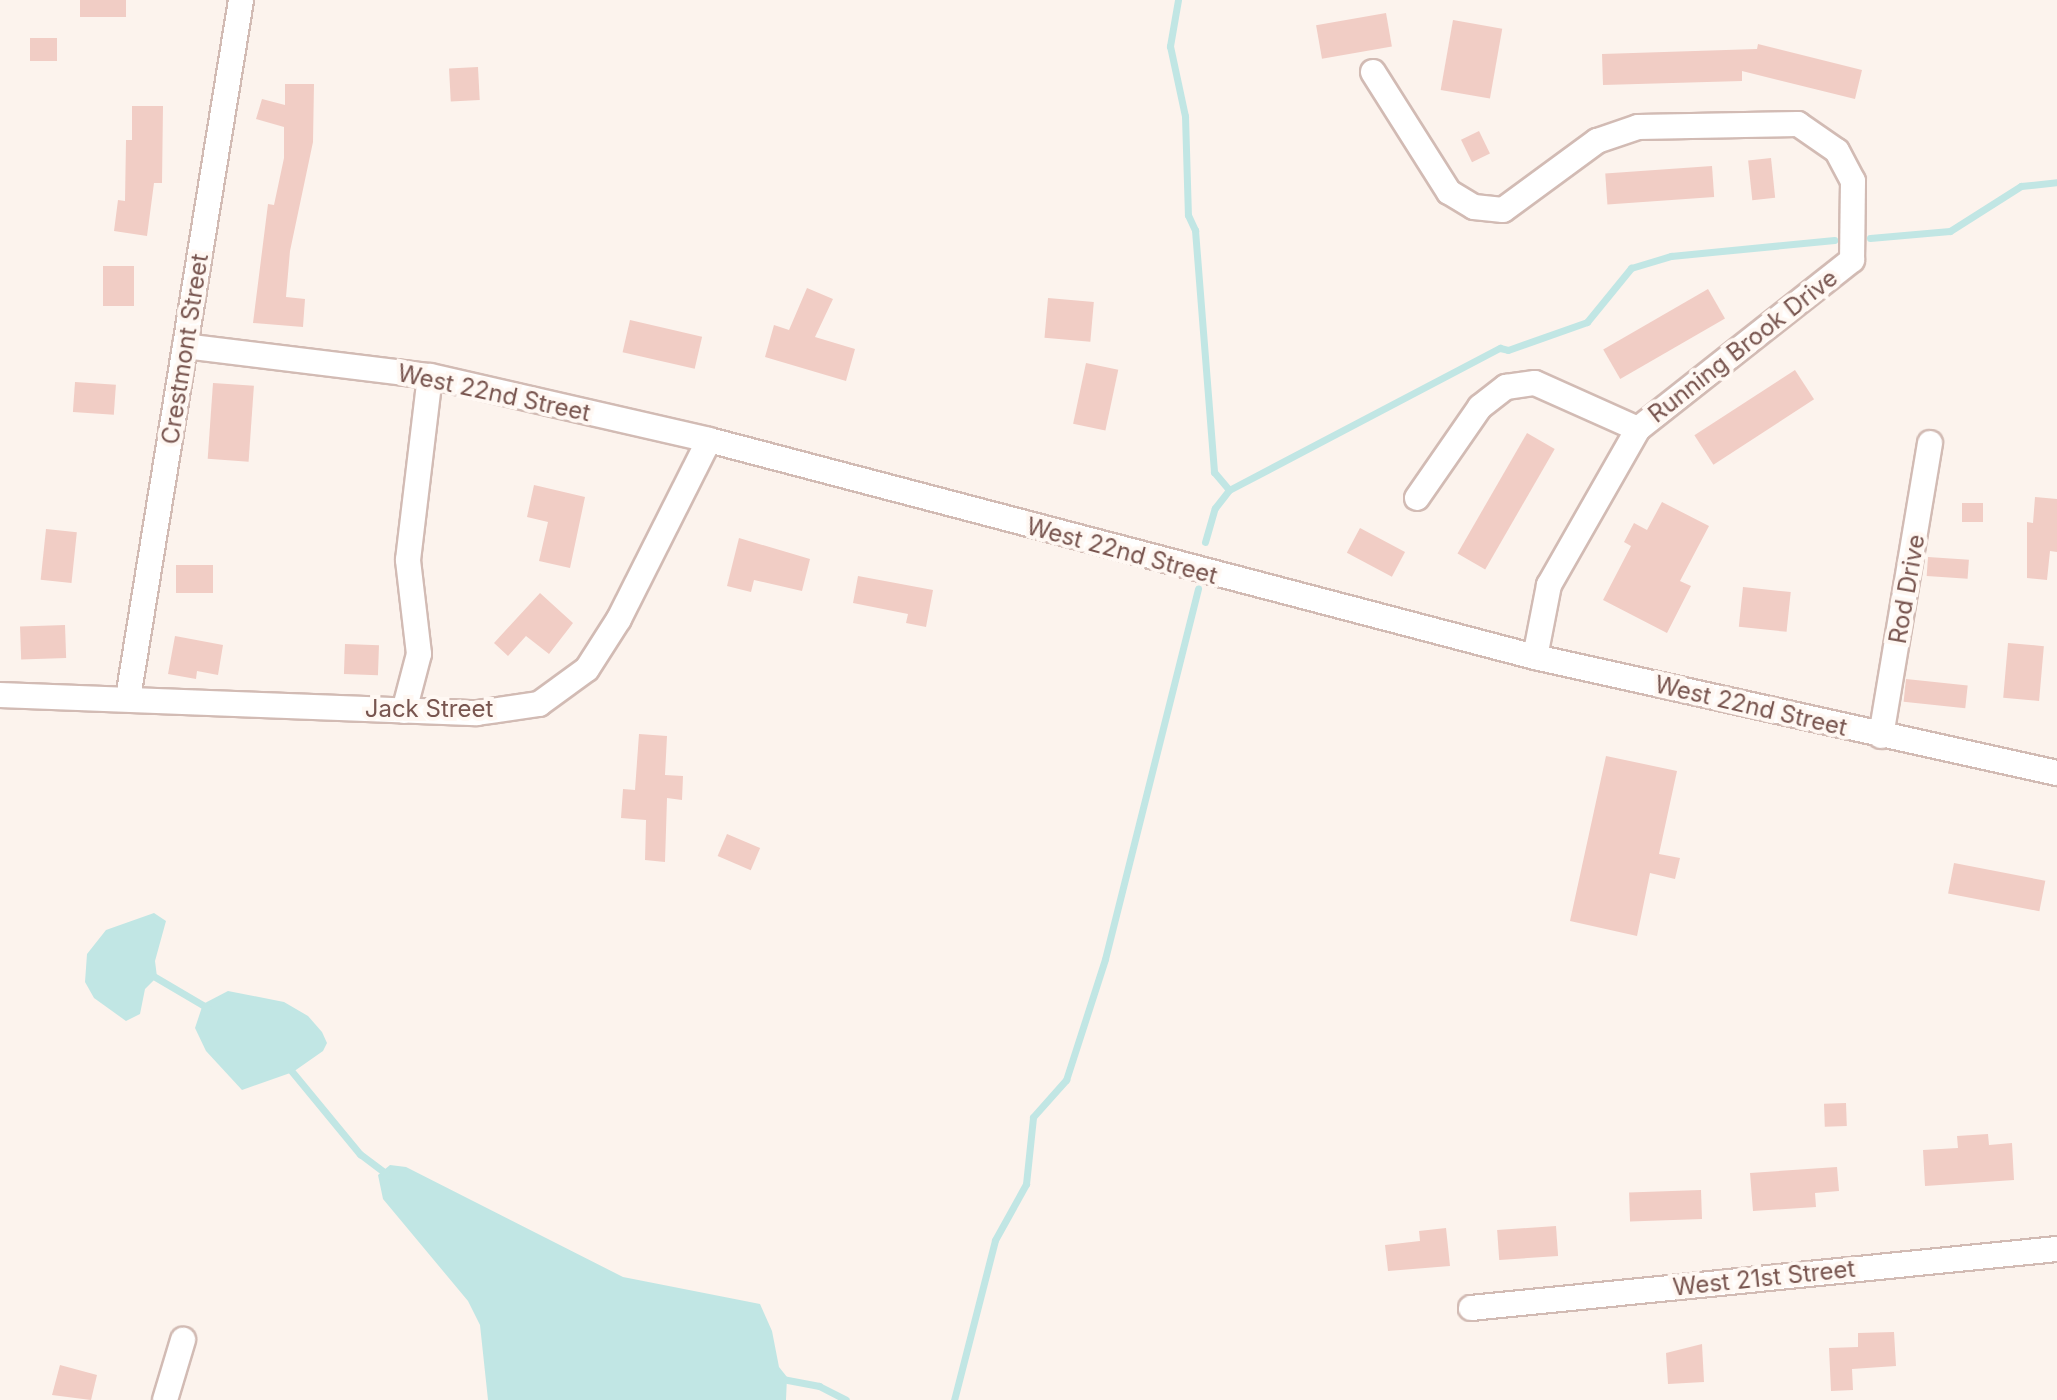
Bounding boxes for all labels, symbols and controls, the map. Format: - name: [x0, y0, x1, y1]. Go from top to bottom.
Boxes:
- street label: Crestmont Street: [156, 252, 214, 446]
- street label: Running Brook Drive: [1643, 263, 1843, 429]
- street label: West 22nd Street: [395, 359, 593, 427]
- street label: West 22nd Street: [1023, 512, 1221, 590]
- street label: Rod Drive: [1883, 532, 1931, 646]
- street label: West 22nd Street: [1652, 670, 1850, 742]
- street label: Jack Street: [365, 695, 493, 723]
- street label: West 21st Street: [1671, 1254, 1857, 1302]

